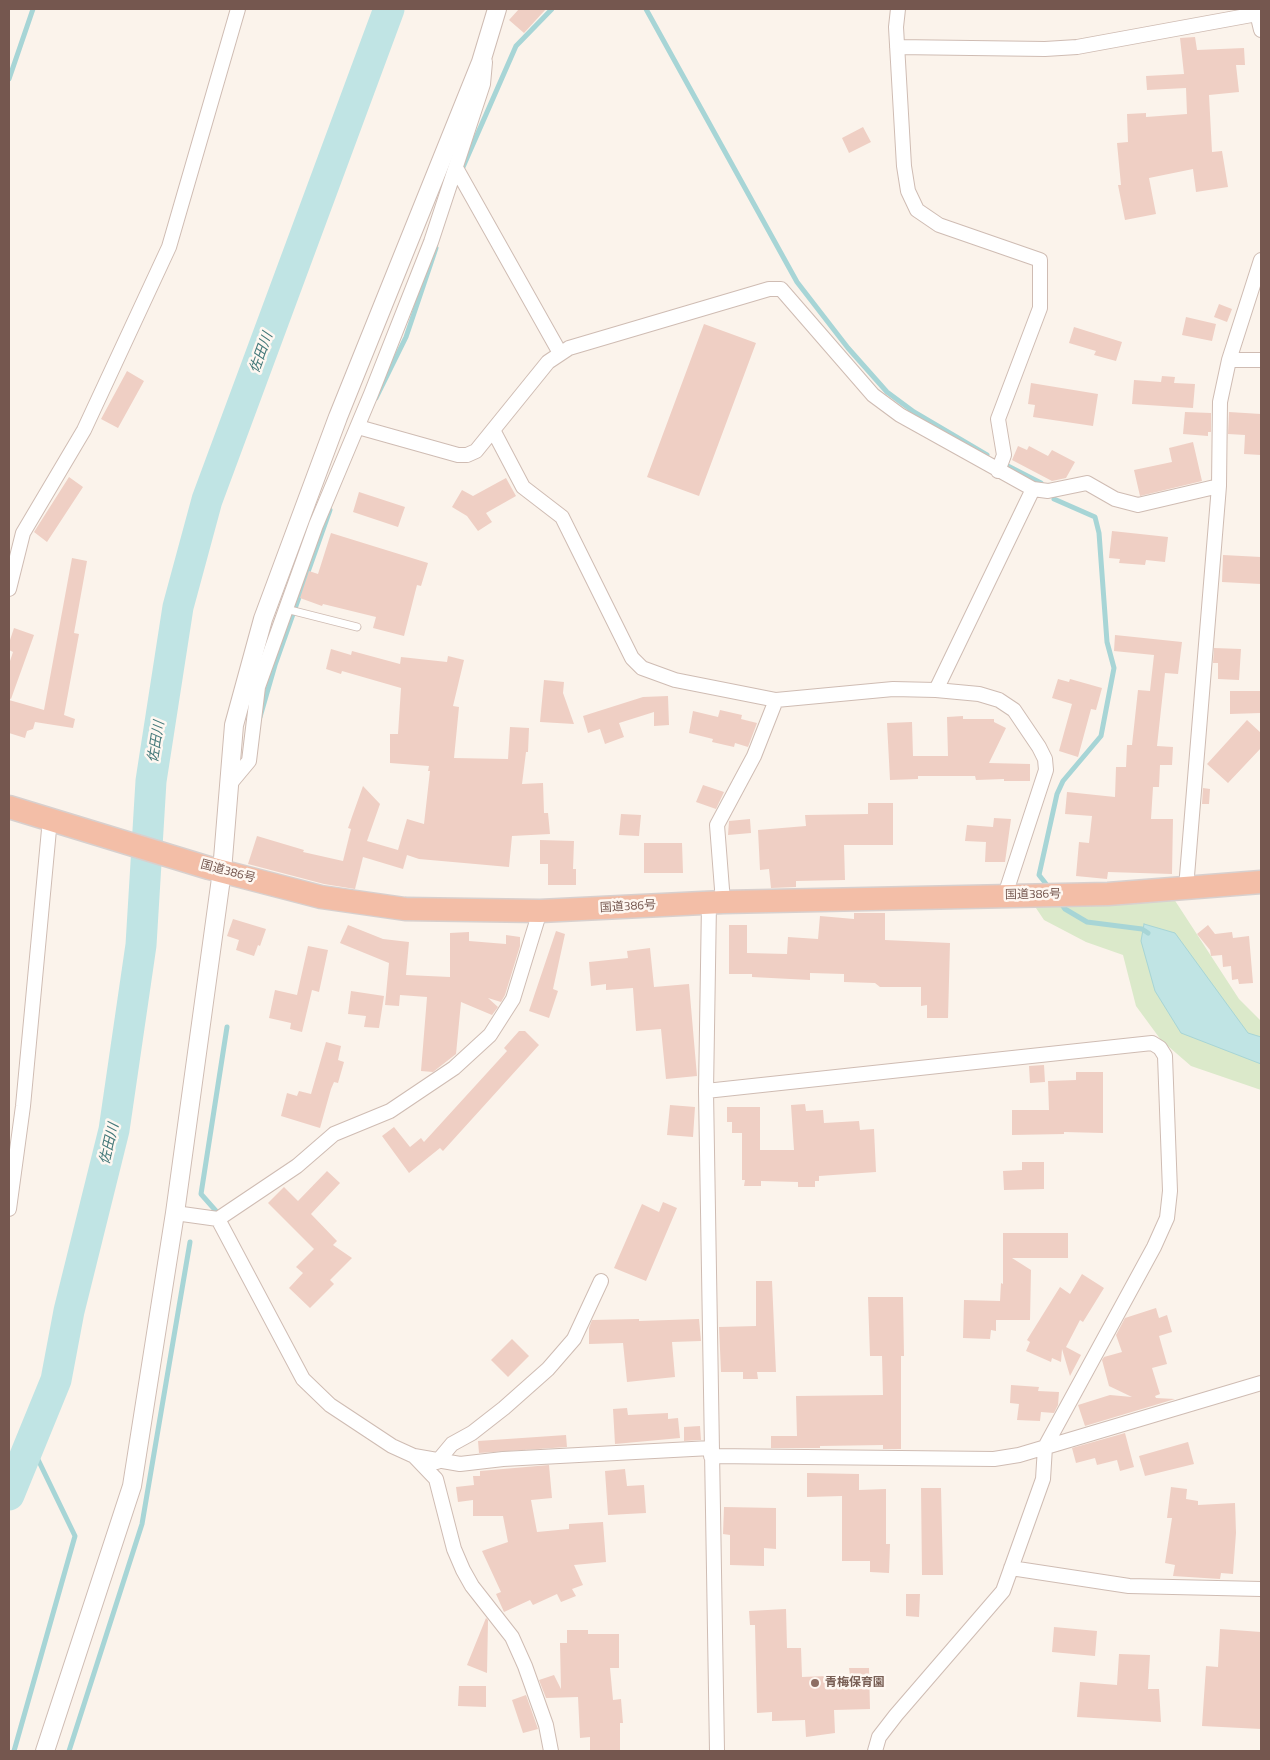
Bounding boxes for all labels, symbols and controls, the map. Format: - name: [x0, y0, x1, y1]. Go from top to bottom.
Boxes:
- water label: 佐田川: [247, 330, 277, 376]
- water label: 佐田川: [145, 720, 169, 764]
- street label: 国道386号: [199, 858, 257, 886]
- street label: 国道386号: [1005, 887, 1061, 903]
- street label: 国道386号: [600, 898, 656, 916]
- water label: 佐田川: [97, 1122, 123, 1166]
- place label: 青梅保育園: [825, 1676, 885, 1690]
- marker: 青梅保育園: [809, 1677, 821, 1689]

